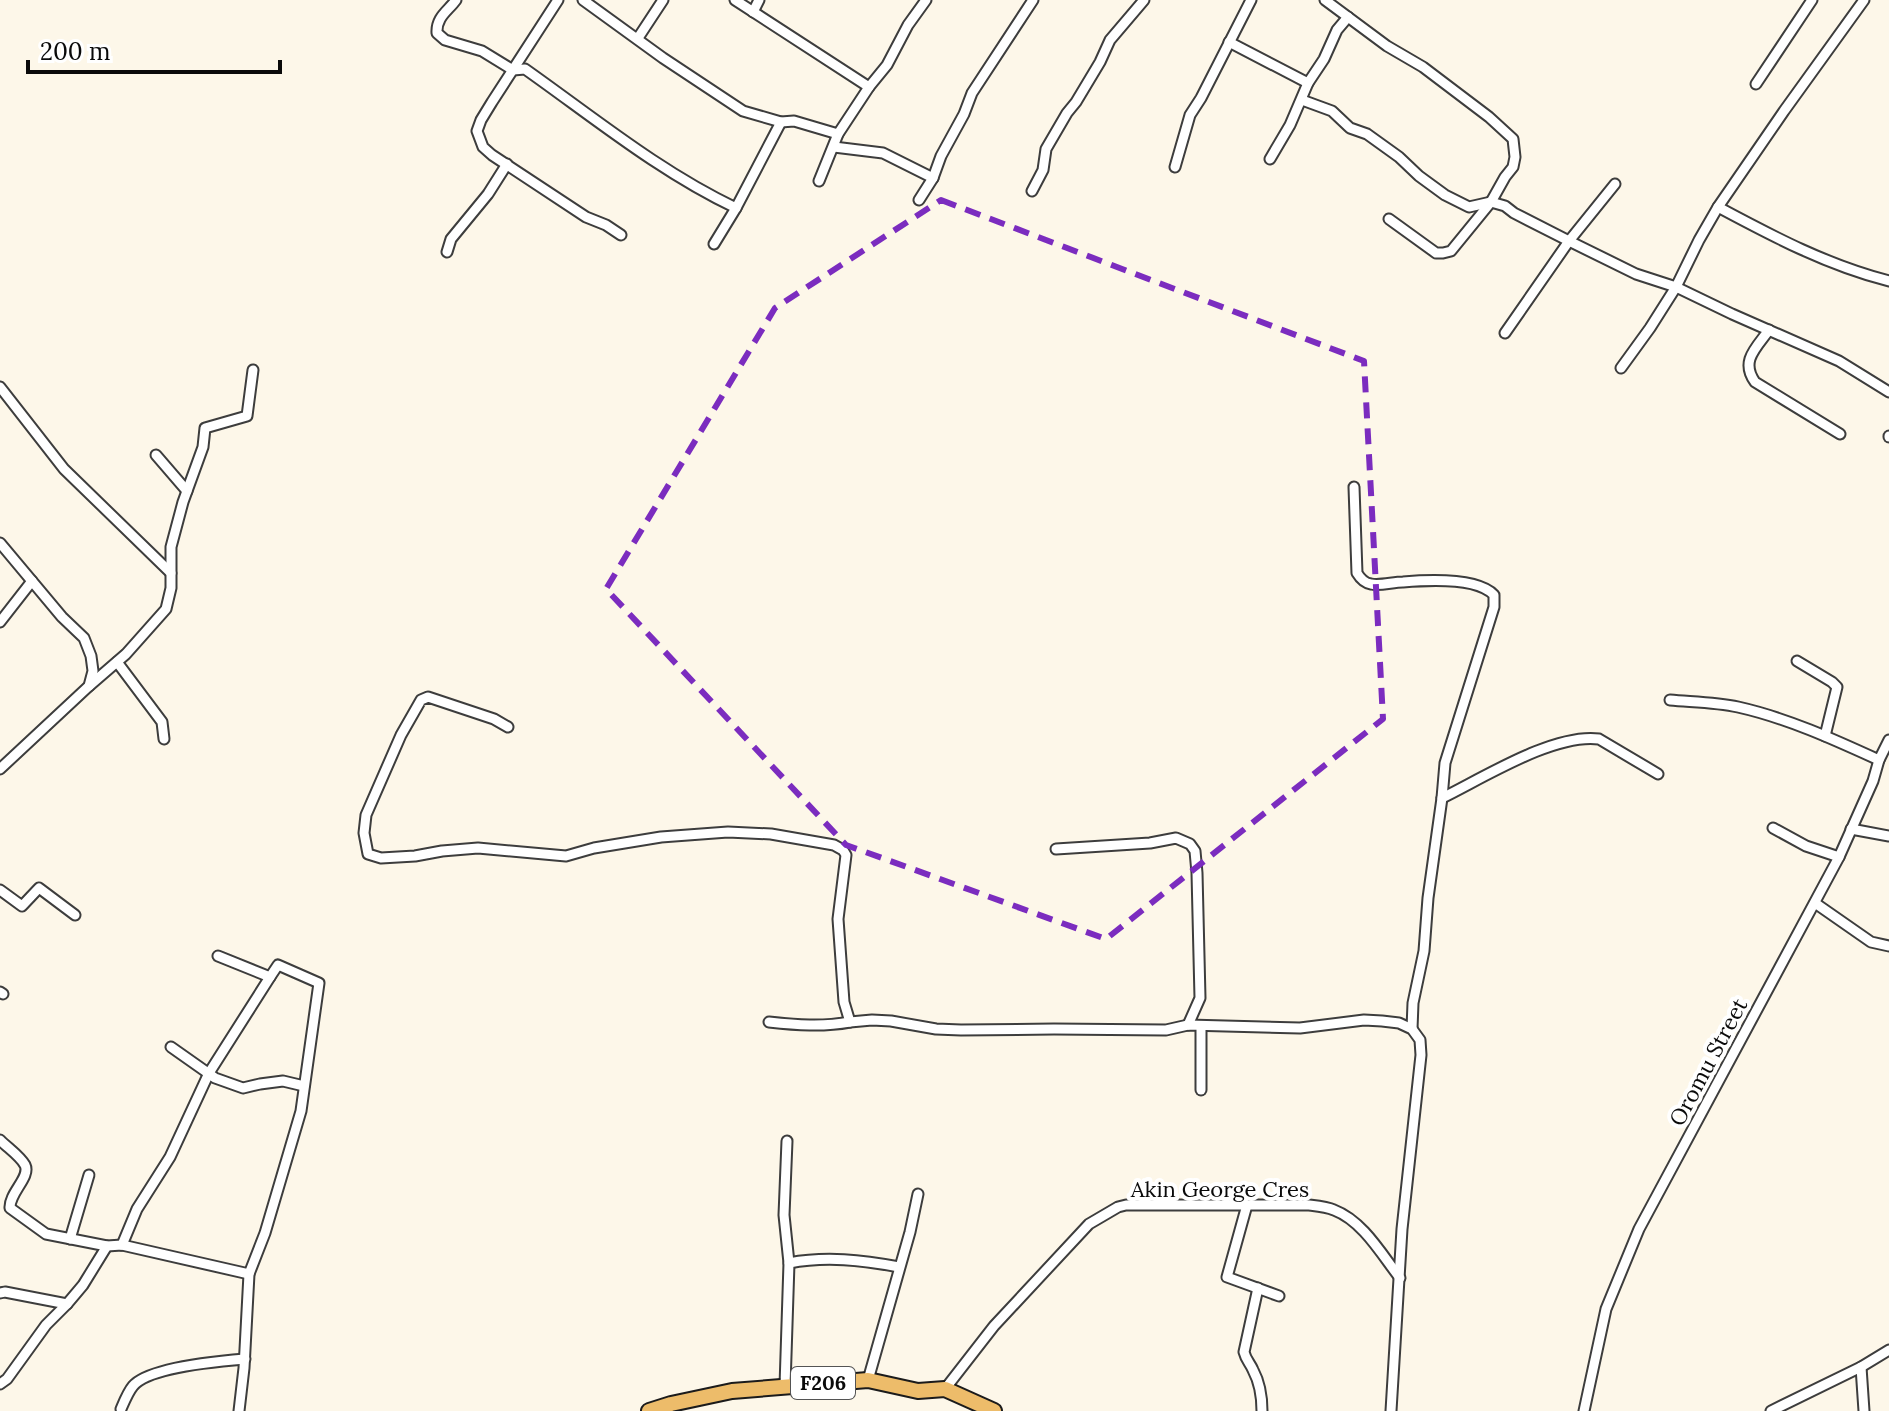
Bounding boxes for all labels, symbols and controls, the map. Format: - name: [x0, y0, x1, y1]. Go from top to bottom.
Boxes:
- scale bar: [28, 24, 280, 74]
- text: 200 m: [40, 36, 110, 67]
- street label: Oromu Street: [1663, 993, 1754, 1131]
- street label: Akin George Cres: [1130, 1175, 1309, 1203]
- road number: F206: [791, 1367, 855, 1399]

